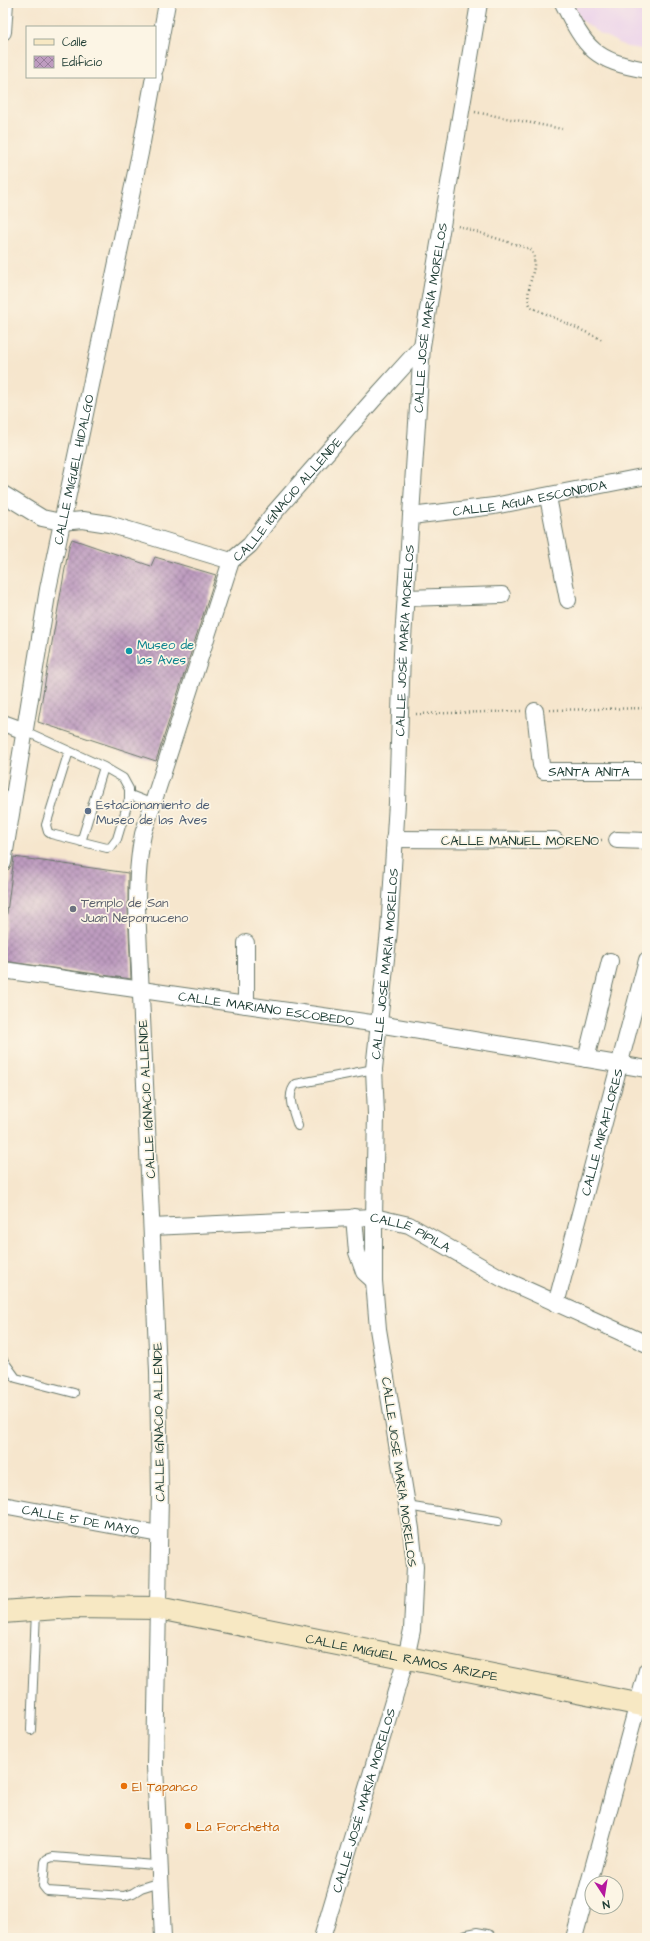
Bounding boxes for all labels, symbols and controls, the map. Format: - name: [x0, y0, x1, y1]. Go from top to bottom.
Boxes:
- legend: [26, 26, 156, 78]
- text: Calle: [62, 34, 87, 51]
- text: Edificio: [62, 54, 102, 71]
- street label: CALLE JOSÉ MARÍA MORELOS: [410, 221, 452, 413]
- street label: CALLE MIGUEL HIDALGO: [50, 393, 99, 546]
- street label: CALLE IGNACIO ALLENDE: [229, 433, 347, 566]
- street label: CALLE AGUA ESCONDIDA: [452, 476, 609, 521]
- street label: CALLE JOSÉ MARÍA MORELOS: [391, 544, 419, 737]
- place label: Museo de las Aves: [137, 636, 194, 669]
- marker: Museo de las Aves: [124, 646, 134, 656]
- street label: SANTA ANITA: [548, 763, 630, 781]
- place label: Estacionamiento de Museo de las Aves: [96, 796, 210, 829]
- marker: Estacionamiento de Museo de las Aves: [83, 806, 93, 816]
- street label: CALLE MANUEL MORENO: [441, 832, 599, 850]
- street label: CALLE JOSÉ MARÍA MORELOS: [367, 868, 403, 1060]
- place label: Templo de San Juan Nepomuceno: [81, 894, 189, 927]
- marker: Templo de San Juan Nepomuceno: [68, 904, 78, 914]
- street label: CALLE MARIANO ESCOBEDO: [177, 987, 355, 1030]
- street label: CALLE IGNACIO ALLENDE: [134, 1019, 160, 1179]
- street label: CALLE MIRAFLORES: [577, 1067, 628, 1198]
- street label: CALLE PÍPILA: [368, 1208, 454, 1257]
- street label: CALLE IGNACIO ALLENDE: [149, 1342, 169, 1502]
- street label: CALLE JOSÉ MARÍA MORELOS: [377, 1376, 421, 1568]
- street label: CALLE 5 DE MAYO: [20, 1501, 141, 1540]
- street label: CALLE MIGUEL RAMOS ARIZPE: [304, 1630, 500, 1686]
- street label: CALLE JOSÉ MARÍA MORELOS: [328, 1706, 401, 1895]
- place label: El Tapanco: [132, 1778, 198, 1796]
- marker: El Tapanco: [119, 1781, 129, 1791]
- place label: La Forchetta: [196, 1818, 280, 1836]
- marker: La Forchetta: [183, 1821, 193, 1831]
- north arrow: [584, 1875, 624, 1915]
- text: N: [601, 1896, 611, 1912]

